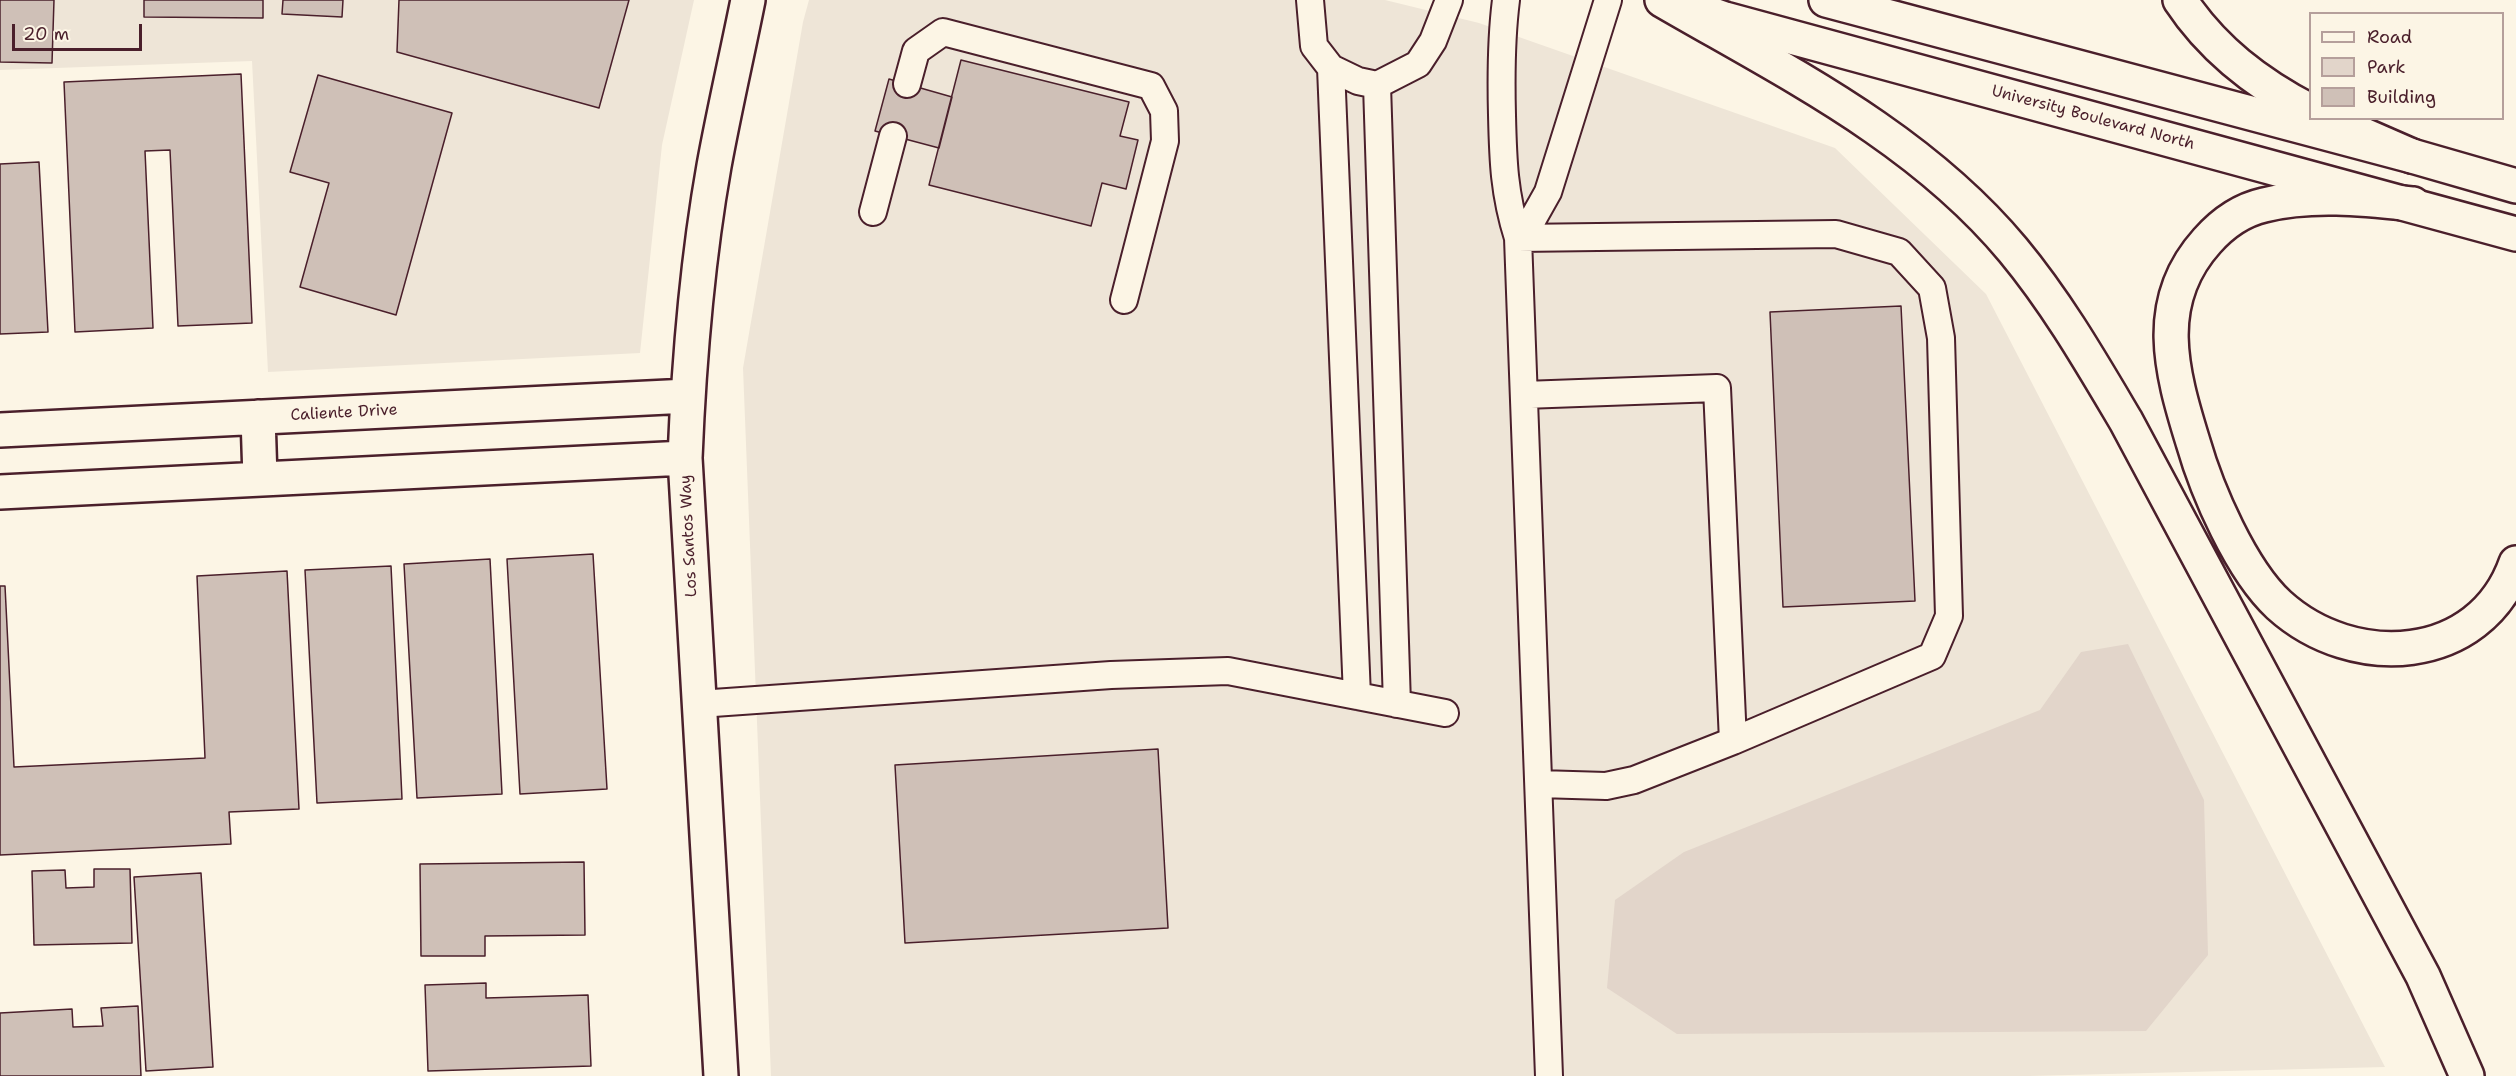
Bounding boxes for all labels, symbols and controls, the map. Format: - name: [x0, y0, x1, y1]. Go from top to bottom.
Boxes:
- scale bar: [15, 12, 146, 50]
- legend: [2309, 12, 2504, 120]
- text: 20 m: [23, 22, 69, 46]
- text: Road: [2367, 25, 2412, 49]
- text: Park: [2367, 55, 2406, 79]
- street label: University Boulevard North: [1989, 82, 2197, 154]
- text: Building: [2367, 85, 2436, 109]
- street label: Caliente Drive: [290, 401, 398, 425]
- street label: Los Santos Way: [676, 474, 702, 598]

